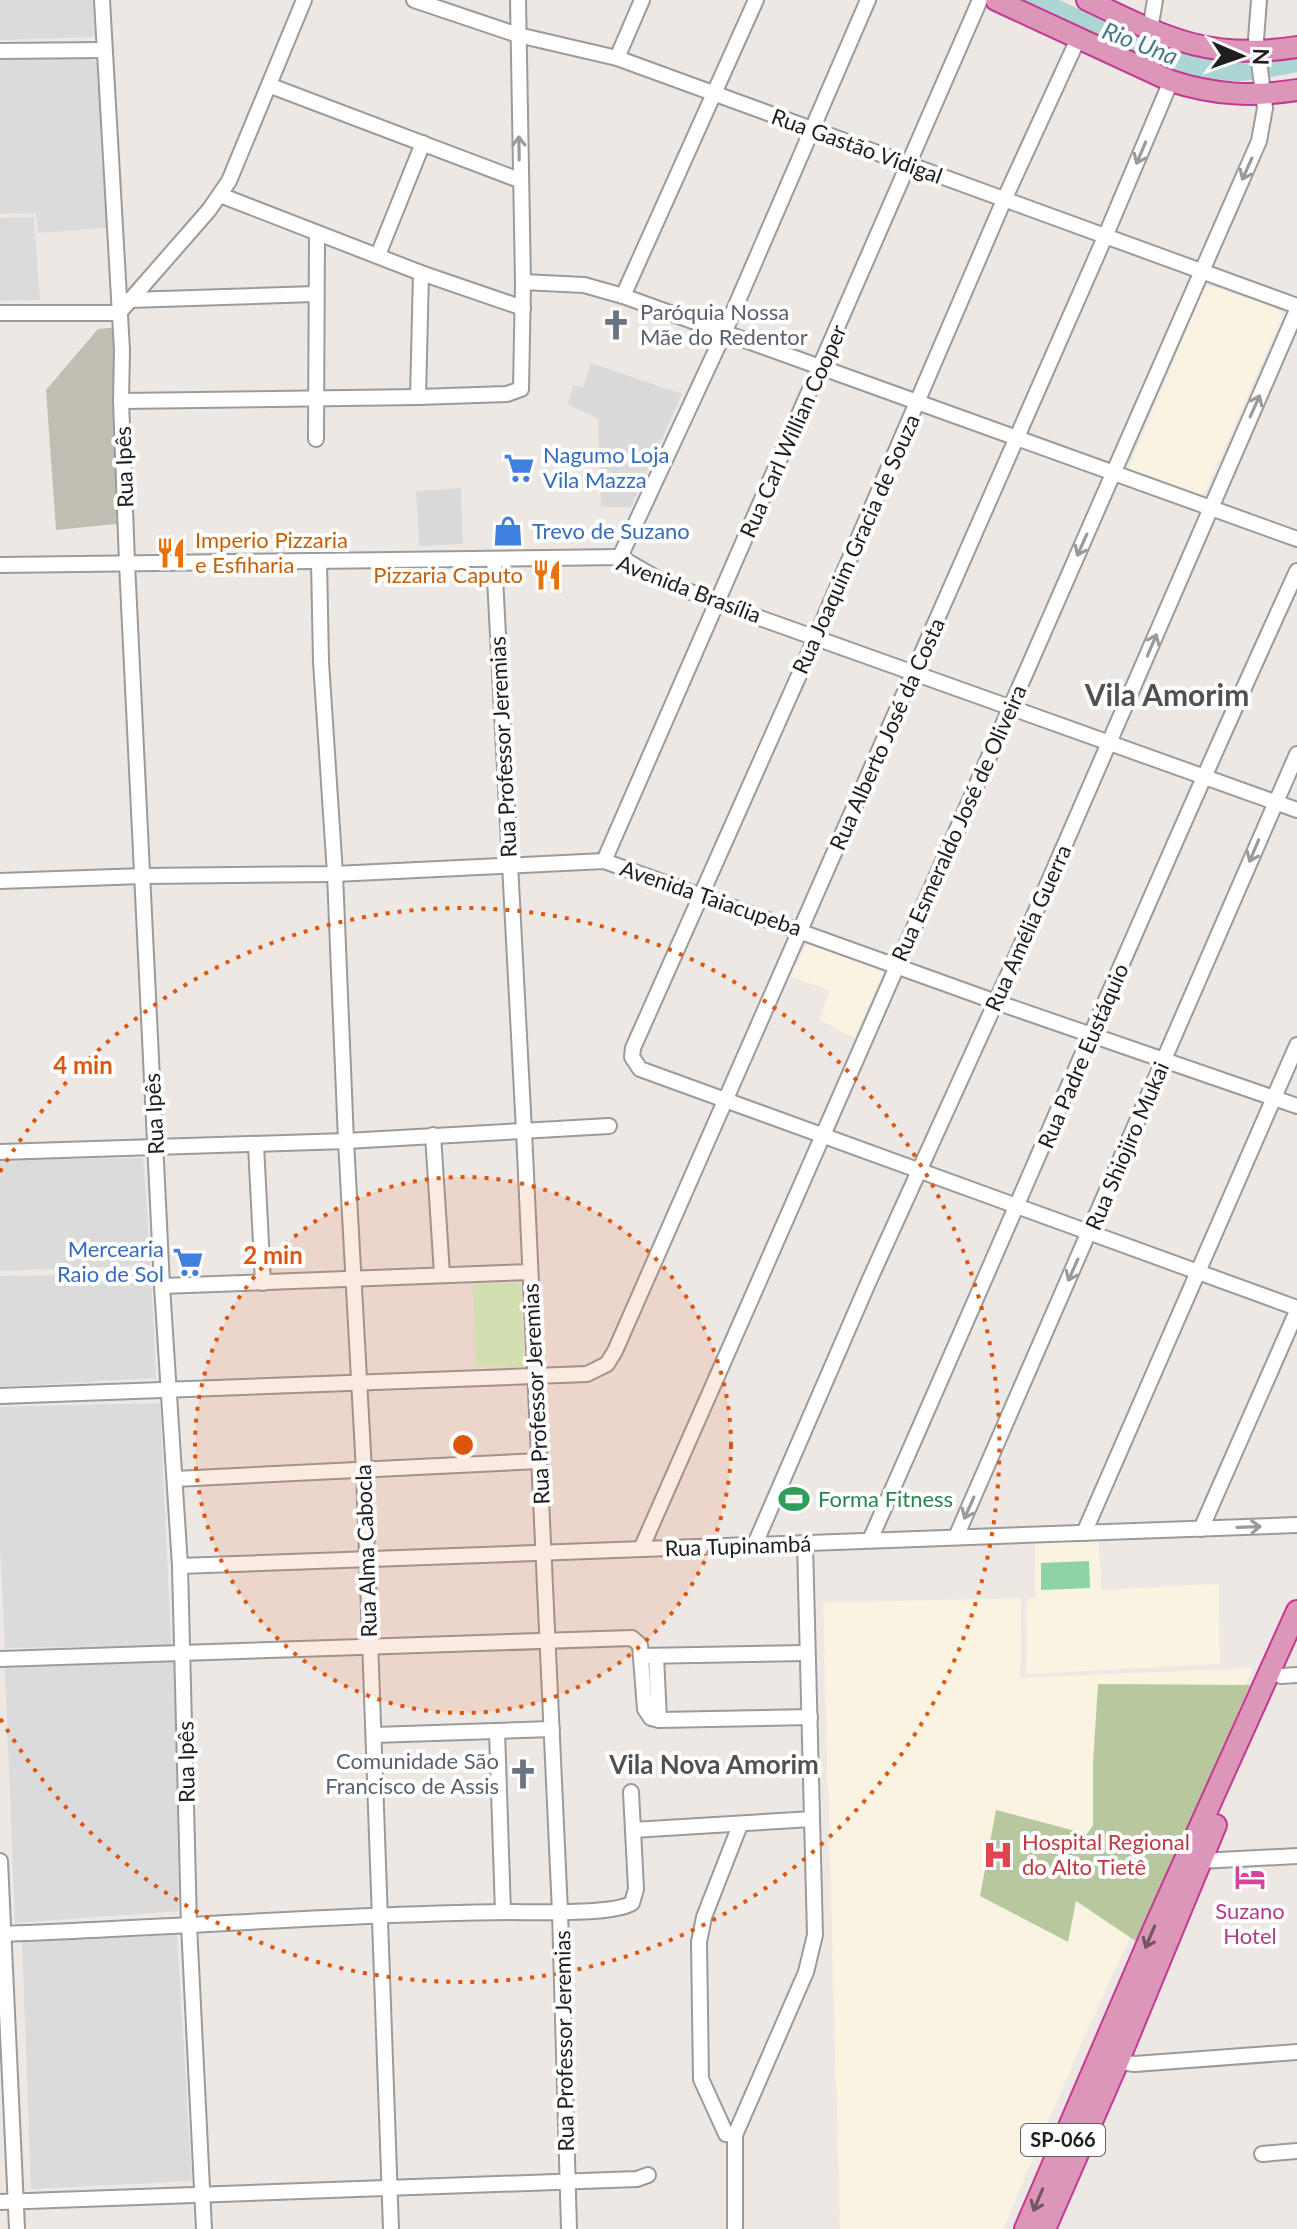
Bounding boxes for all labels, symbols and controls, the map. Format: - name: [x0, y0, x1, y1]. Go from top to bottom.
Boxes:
- water label: Rio Una: [1099, 15, 1182, 70]
- north arrow: [1201, 16, 1281, 96]
- text: N: [1248, 48, 1275, 66]
- street label: Rua Gastão Vidigal: [768, 102, 946, 189]
- one-way arrow: [511, 135, 527, 162]
- one-way arrow: [1133, 140, 1147, 165]
- one-way arrow: [1238, 156, 1253, 181]
- place label: Paróquia Nossa Mãe do Redentor: [640, 298, 808, 350]
- church icon: Paróquia Nossa Mãe do Redentor: [599, 308, 633, 342]
- street label: Rua Carl Willian Cooper: [733, 320, 852, 541]
- one-way arrow: [1248, 394, 1263, 419]
- street label: Rua Joaquim Gracia de Souza: [786, 410, 925, 678]
- street label: Rua Ipês: [109, 426, 138, 508]
- place label: Nagumo Loja Vila Mazza: [543, 441, 670, 493]
- supermarket icon: Nagumo Loja Vila Mazza: [502, 451, 536, 485]
- shop icon: Trevo de Suzano: [491, 514, 525, 548]
- place label: Trevo de Suzano: [532, 517, 690, 544]
- place label: Imperio Pizzaria e Esfiharia: [195, 526, 348, 578]
- one-way arrow: [1074, 532, 1089, 556]
- restaurant icon: Imperio Pizzaria e Esfiharia: [154, 536, 188, 570]
- street label: Avenida Brasília: [613, 549, 765, 628]
- restaurant icon: Pizzaria Caputo: [530, 558, 564, 592]
- place label: Pizzaria Caputo: [373, 561, 523, 588]
- street label: Rua Alberto José da Costa: [823, 614, 950, 854]
- one-way arrow: [1145, 633, 1160, 658]
- street label: Rua Professor Jeremias: [483, 636, 522, 858]
- district label: Vila Amorim: [1084, 676, 1249, 712]
- street label: Rua Esmeraldo José de Oliveira: [885, 680, 1032, 965]
- one-way arrow: [1245, 838, 1260, 863]
- street label: Rua Amélia Guerra: [979, 840, 1076, 1015]
- street label: Avenida Taiacupeba: [617, 854, 805, 941]
- street label: Rua Padre Eustáquio: [1031, 959, 1134, 1152]
- text: 4 min: [53, 1050, 113, 1079]
- street label: Rua Shiojiro Mukai: [1079, 1058, 1174, 1234]
- street label: Rua Ipês: [138, 1073, 169, 1155]
- place label: Mercearia Raio de Sol: [57, 1235, 164, 1287]
- text: 2 min: [243, 1240, 303, 1269]
- supermarket icon: Mercearia Raio de Sol: [171, 1245, 205, 1279]
- one-way arrow: [1065, 1258, 1080, 1282]
- street label: Rua Professor Jeremias: [516, 1283, 555, 1505]
- centre of rings: [449, 1431, 477, 1459]
- street label: Rua Alma Cabocla: [349, 1464, 382, 1638]
- sports icon: Forma Fitness: [777, 1482, 811, 1516]
- place label: Forma Fitness: [818, 1485, 953, 1512]
- one-way arrow: [961, 1496, 976, 1520]
- one-way arrow: [1235, 1520, 1262, 1535]
- street label: Rua Tupinambá: [664, 1529, 812, 1562]
- street label: Rua Ipês: [171, 1721, 200, 1803]
- place label: Comunidade São Francisco de Assis: [325, 1747, 499, 1799]
- district label: Vila Nova Amorim: [608, 1748, 819, 1780]
- church icon: Comunidade São Francisco de Assis: [506, 1757, 540, 1791]
- place label: Hospital Regional do Alto Tietê: [1022, 1828, 1190, 1880]
- hospital icon: Hospital Regional do Alto Tietê: [981, 1838, 1015, 1872]
- hotel icon: Suzano Hotel: [1233, 1860, 1267, 1894]
- place label: Suzano Hotel: [1215, 1897, 1285, 1949]
- one-way arrow: [1142, 1924, 1157, 1949]
- street label: Rua Professor Jeremias: [548, 1930, 579, 2152]
- road number: SP-066: [1021, 2124, 1105, 2156]
- one-way arrow: [1029, 2187, 1044, 2212]

